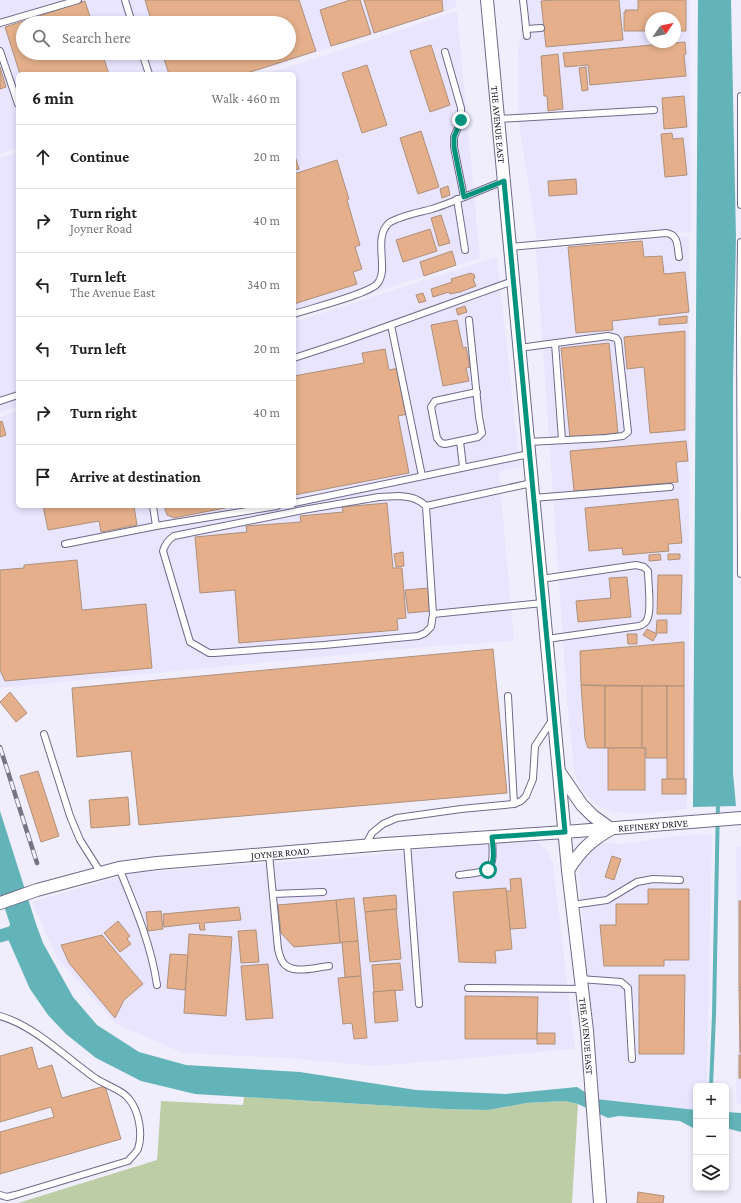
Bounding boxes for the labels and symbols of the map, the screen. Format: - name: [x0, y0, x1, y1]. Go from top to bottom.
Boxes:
- north arrow: [645, 12, 681, 48]
- street label: THE AVENUE EAST: [490, 85, 508, 164]
- route end: [452, 111, 470, 129]
- street label: REFINERY DRIVE: [618, 817, 689, 833]
- street label: JOYNER ROAD: [249, 845, 310, 861]
- route start: [479, 861, 497, 879]
- street label: THE AVENUE EAST: [578, 997, 596, 1076]

